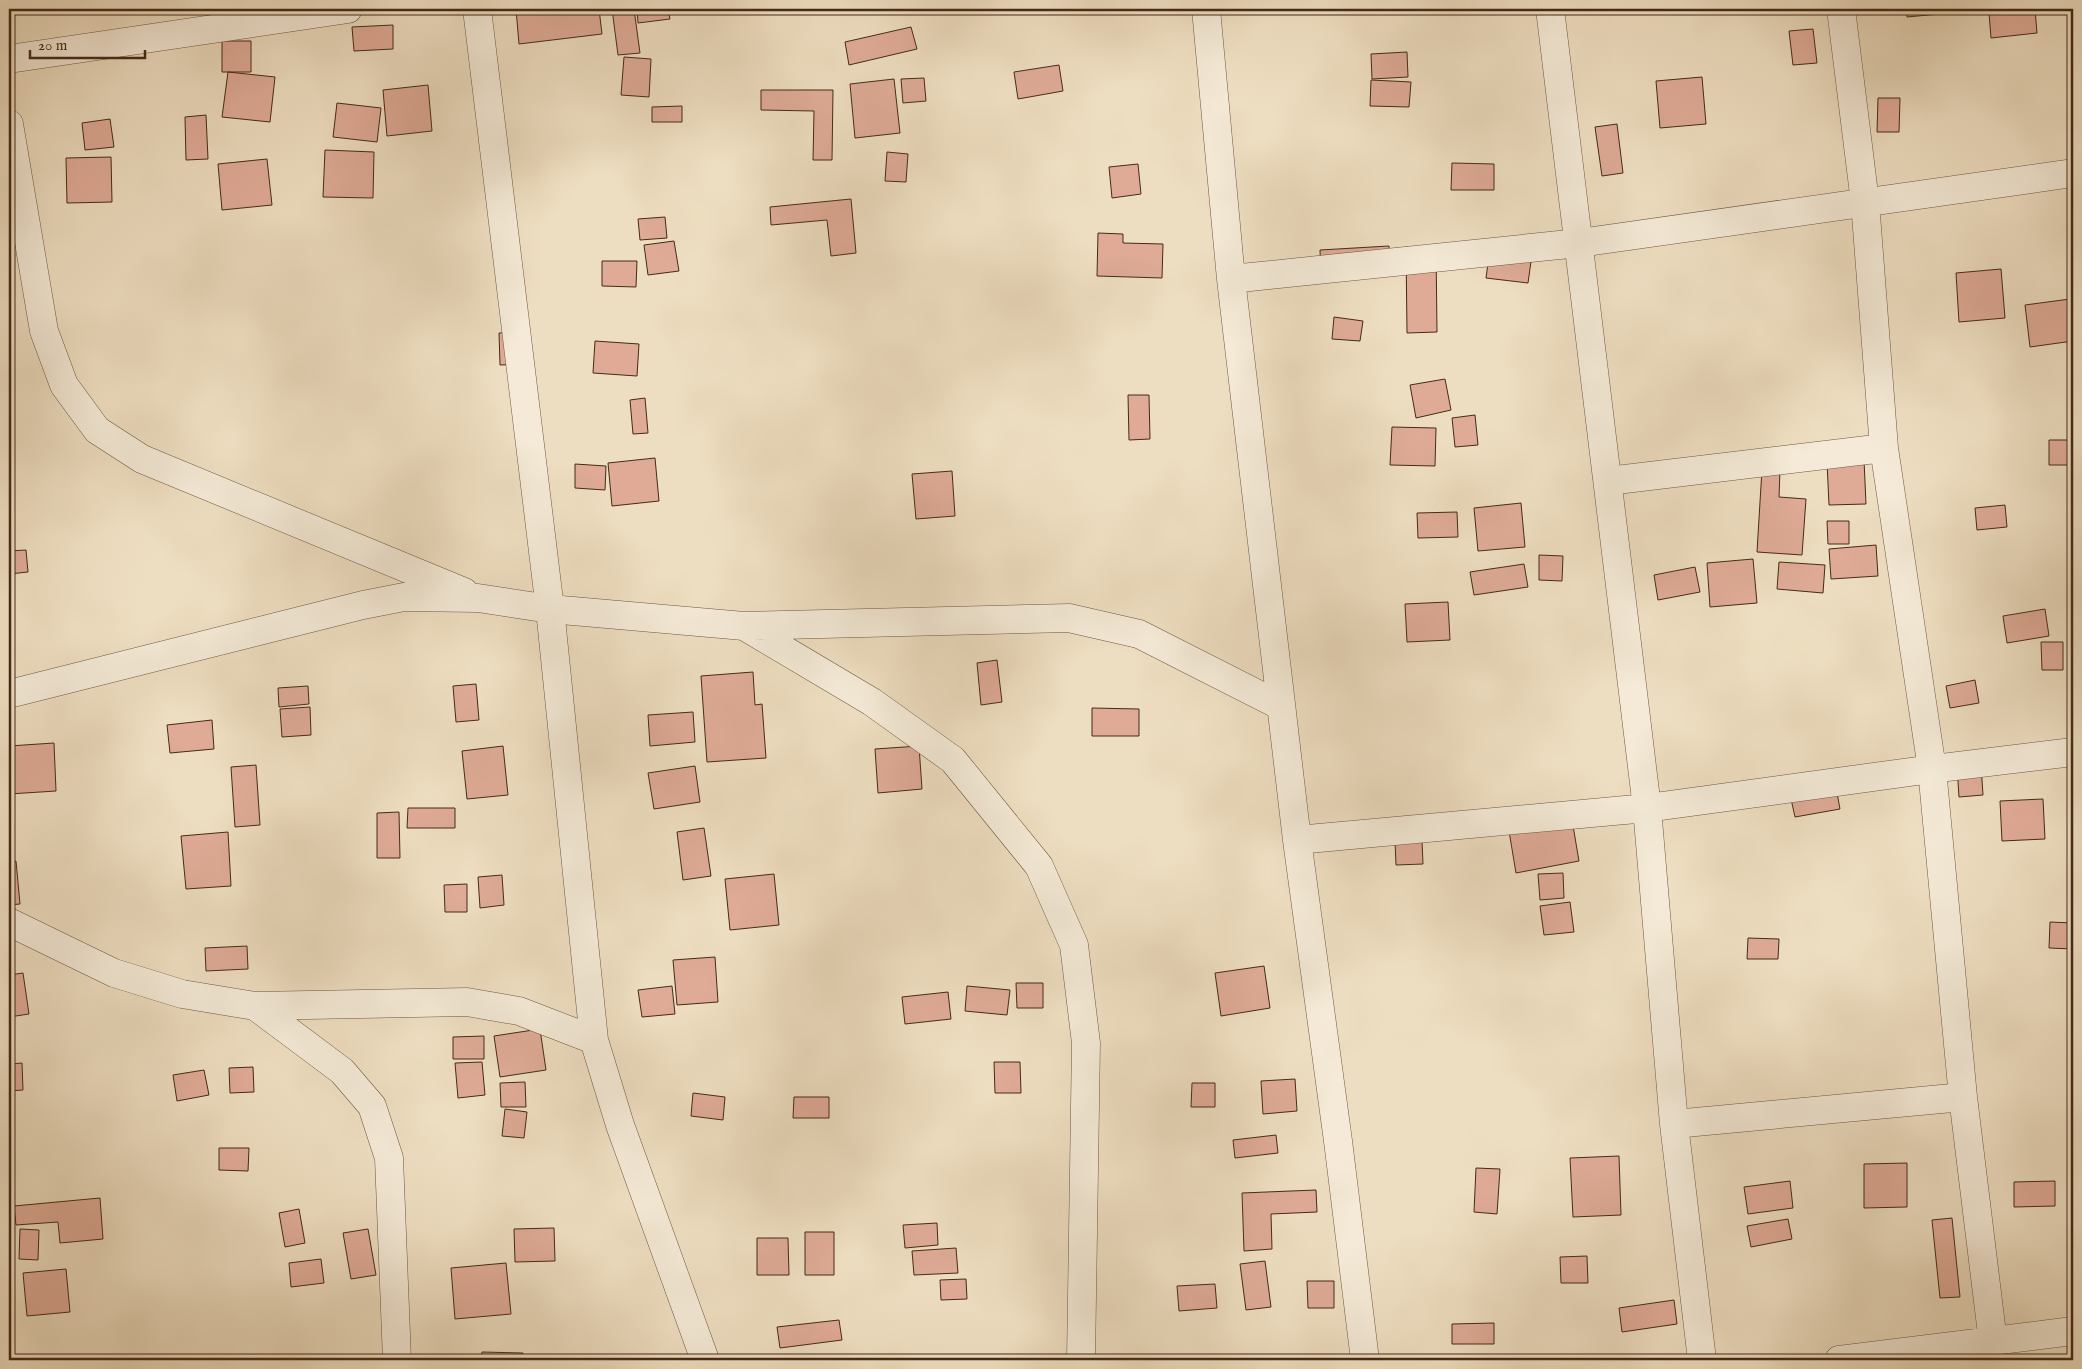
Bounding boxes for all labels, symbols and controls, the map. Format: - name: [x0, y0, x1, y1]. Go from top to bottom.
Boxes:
- scale bar: [30, 28, 145, 60]
- text: 20 m: [38, 36, 68, 55]

